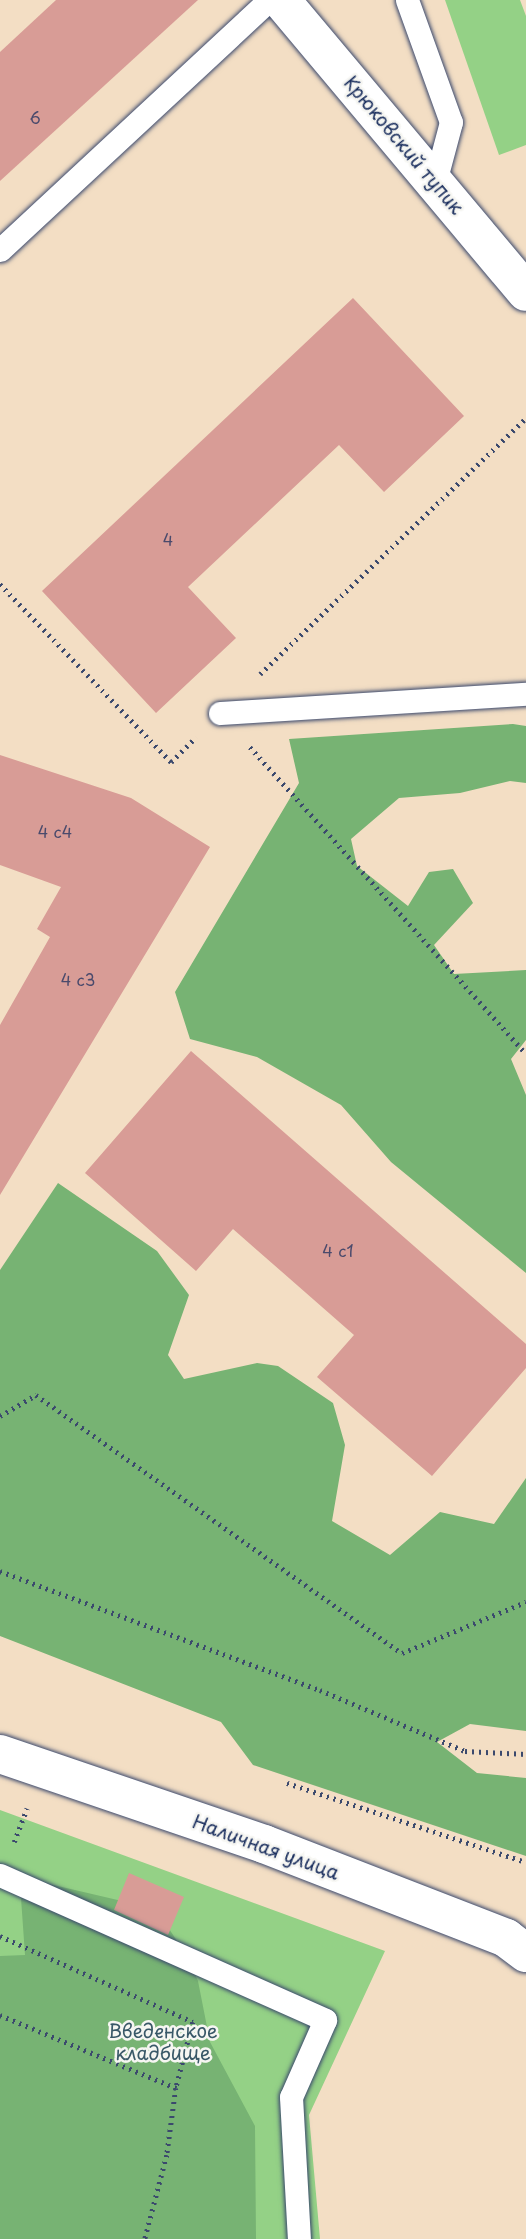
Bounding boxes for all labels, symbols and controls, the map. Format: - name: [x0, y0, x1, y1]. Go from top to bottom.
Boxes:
- street label: Крюковский тупик: [339, 71, 469, 219]
- house number: 6: [29, 107, 41, 127]
- house number: 4: [163, 529, 173, 549]
- house number: 4 с4: [38, 821, 72, 841]
- house number: 4 с3: [61, 969, 95, 989]
- house number: 4 с1: [322, 1240, 354, 1260]
- street label: Наличная улица: [189, 1810, 343, 1884]
- park label: Введенское кладбище: [108, 2020, 218, 2064]

